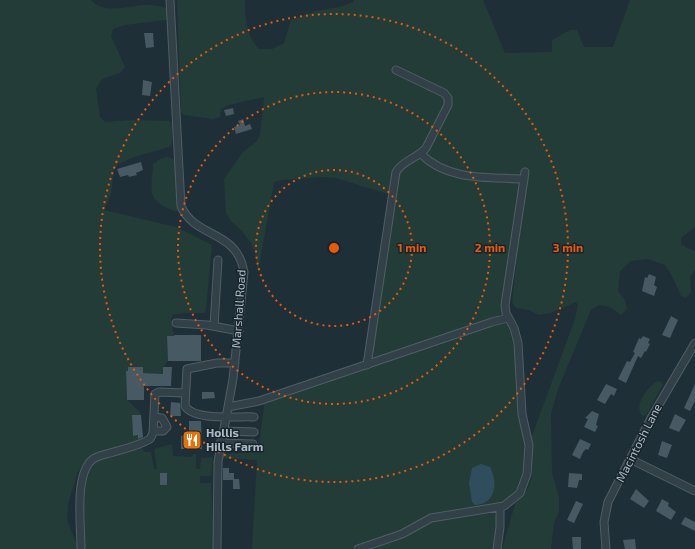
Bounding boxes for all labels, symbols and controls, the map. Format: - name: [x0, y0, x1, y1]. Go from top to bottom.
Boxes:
- text: 1 min: [398, 240, 426, 254]
- text: 2 min: [475, 240, 505, 254]
- text: 3 min: [553, 240, 583, 254]
- centre of rings: [327, 241, 341, 255]
- street label: Marshall Road: [228, 269, 248, 349]
- street label: Macintosh Lane: [612, 401, 664, 484]
- place label: Hollis Hills Farm: [206, 425, 263, 453]
- restaurant icon: Hollis Hills Farm: [181, 429, 203, 451]

